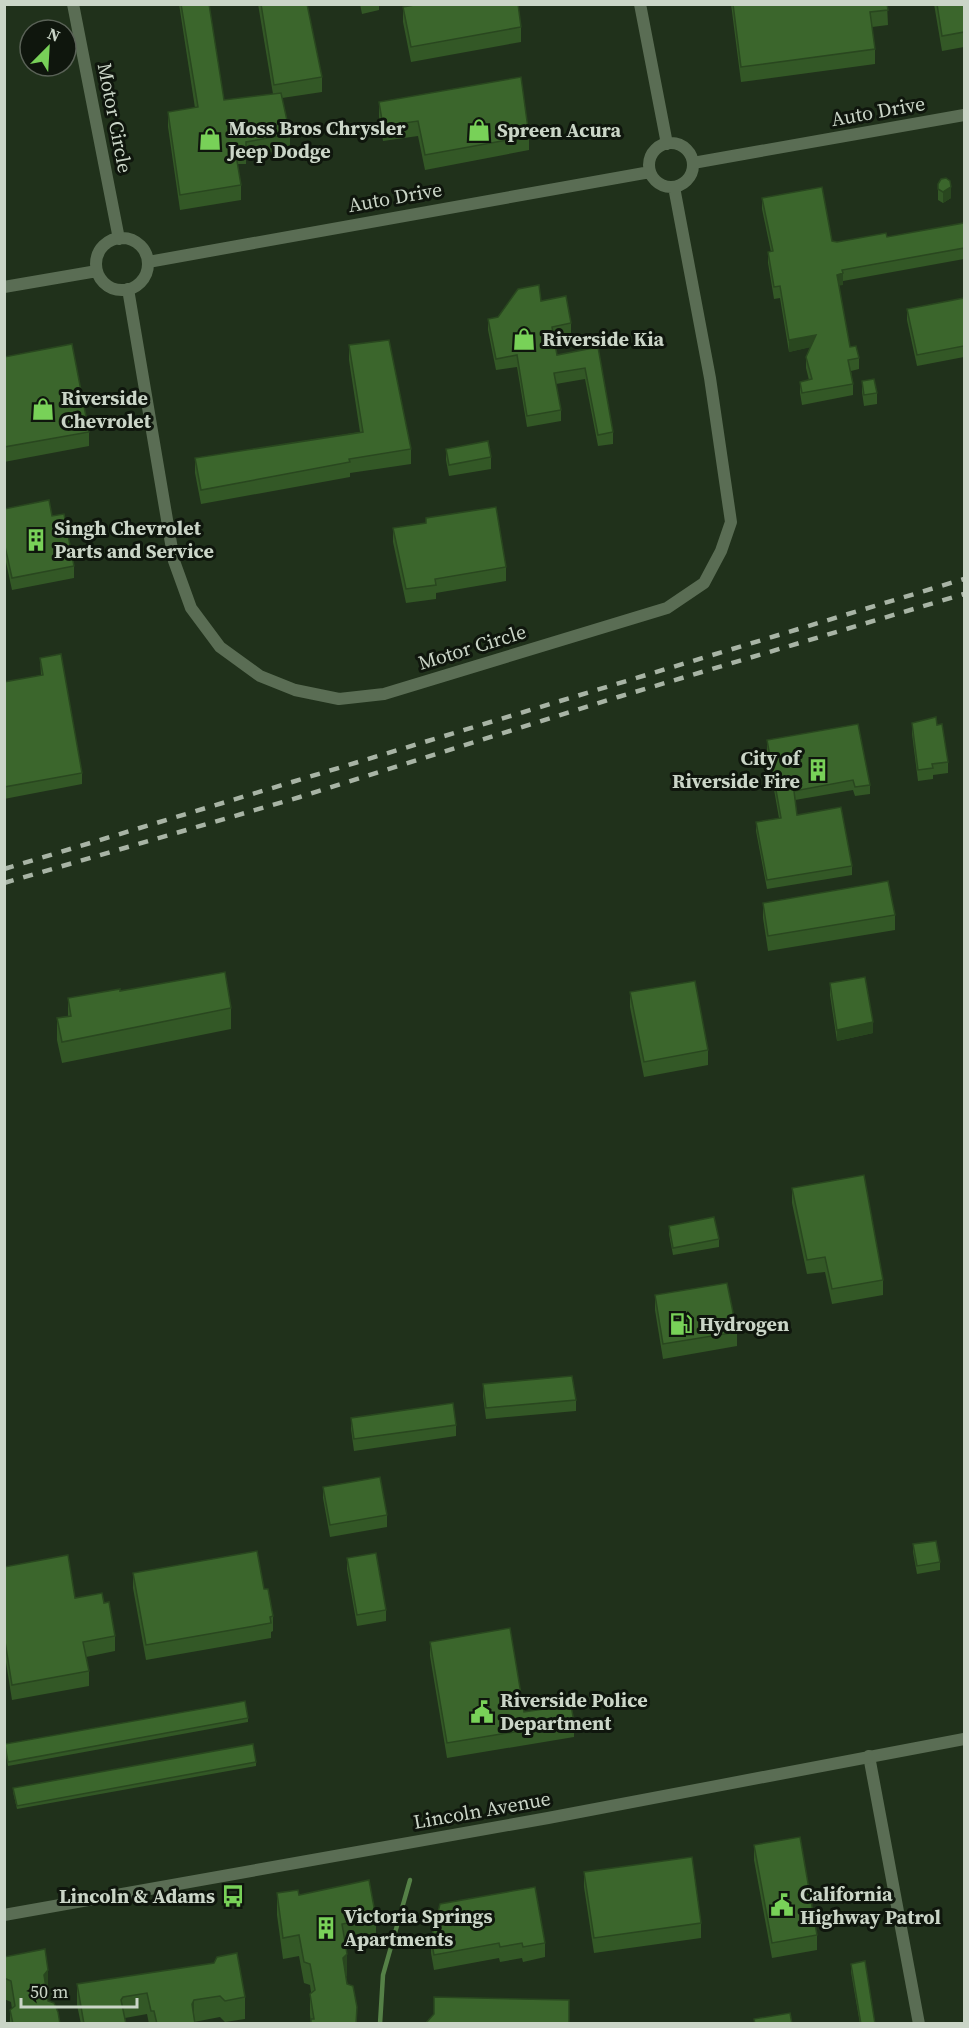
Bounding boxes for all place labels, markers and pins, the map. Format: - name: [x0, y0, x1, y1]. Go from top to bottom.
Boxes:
- place label: Moss Bros Chrysler Jeep Dodge: [226, 114, 406, 165]
- place label: Spreen Acura: [497, 116, 621, 144]
- shop icon: Spreen Acura: [466, 117, 492, 143]
- shop icon: Moss Bros Chrysler Jeep Dodge: [197, 126, 223, 152]
- place label: Riverside Kia: [542, 325, 665, 353]
- shop icon: Riverside Kia: [511, 326, 537, 352]
- place label: Riverside Chevrolet: [61, 384, 152, 435]
- shop icon: Riverside Chevrolet: [30, 396, 56, 422]
- place label: Singh Chevrolet Parts and Service: [54, 514, 214, 565]
- building icon: Singh Chevrolet Parts and Service: [23, 527, 49, 553]
- place label: City of Riverside Fire: [672, 744, 803, 795]
- building icon: City of Riverside Fire: [805, 757, 831, 783]
- place label: Hydrogen: [699, 1310, 789, 1338]
- fuel station icon: Hydrogen: [668, 1311, 694, 1337]
- place label: Riverside Police Department: [500, 1686, 648, 1737]
- public building icon: Riverside Police Department: [469, 1699, 495, 1725]
- place label: California Highway Patrol: [800, 1880, 941, 1931]
- place label: Lincoln & Adams: [59, 1882, 215, 1910]
- bus stop icon: Lincoln & Adams: [220, 1883, 246, 1909]
- public building icon: California Highway Patrol: [769, 1892, 795, 1918]
- place label: Victoria Springs Apartments: [344, 1902, 493, 1953]
- building icon: Victoria Springs Apartments: [313, 1915, 339, 1941]

